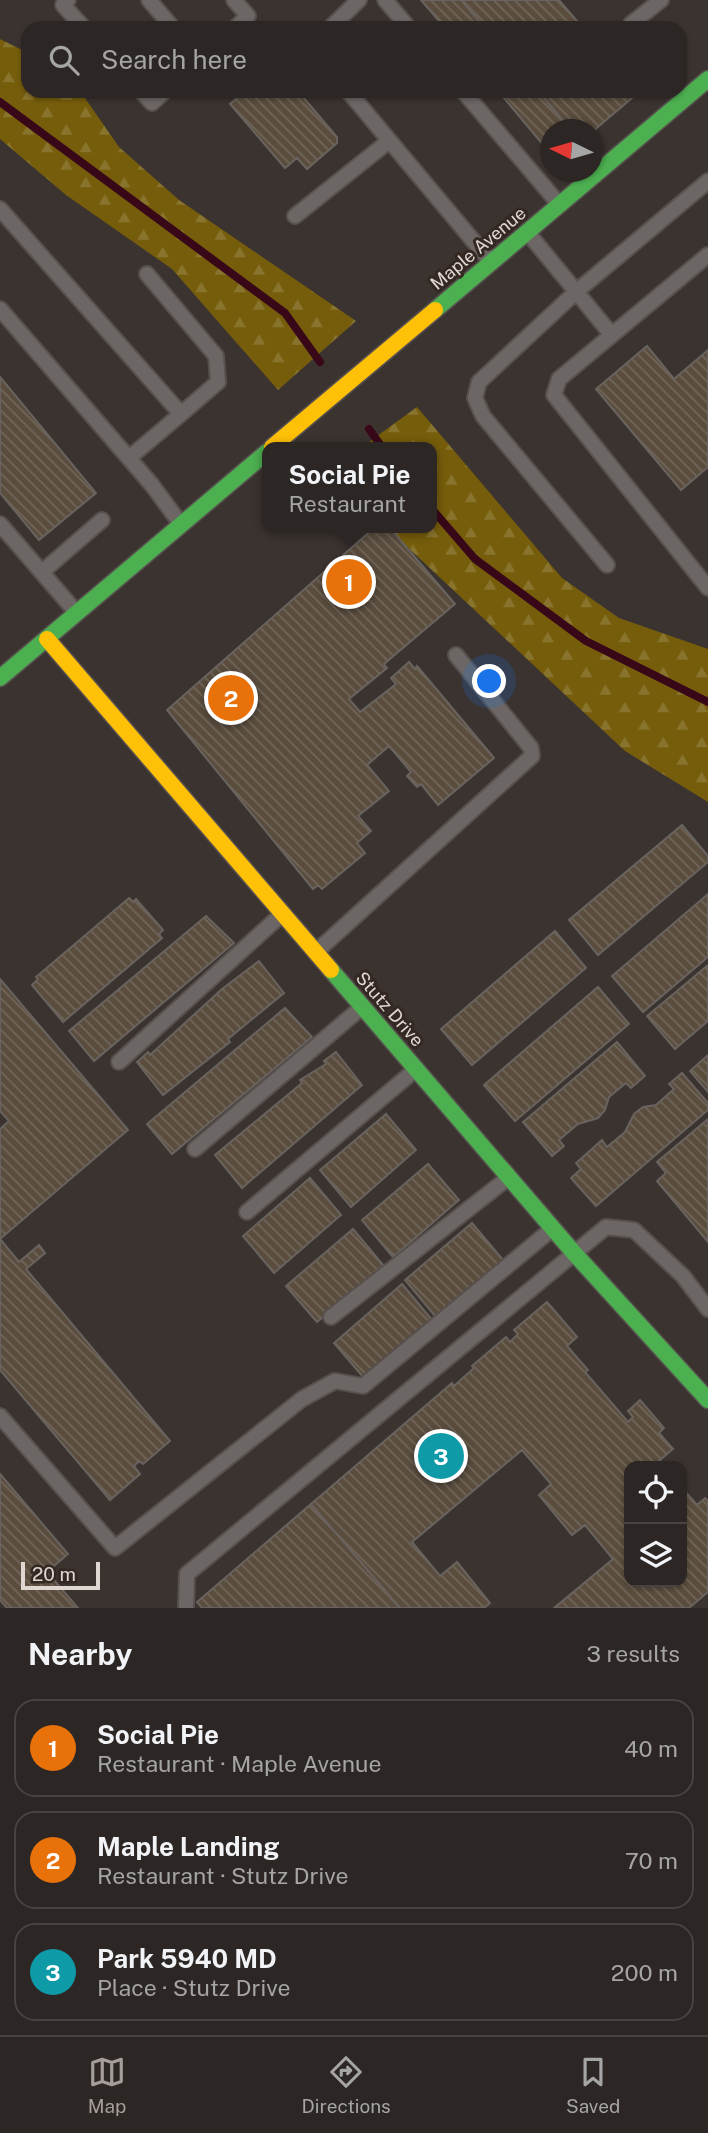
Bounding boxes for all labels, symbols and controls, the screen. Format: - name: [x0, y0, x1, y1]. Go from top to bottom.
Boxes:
- search box: [21, 21, 687, 98]
- icon: search: [45, 41, 83, 79]
- text: Search here: [101, 44, 247, 75]
- north arrow: [540, 119, 603, 182]
- street label: Maple Avenue: [426, 202, 530, 294]
- popup: [262, 442, 437, 533]
- text: Social Pie: [289, 459, 410, 490]
- text: Restaurant: [289, 490, 406, 517]
- pin: 1: [326, 556, 372, 608]
- your location: [472, 664, 506, 698]
- pin: 2: [208, 672, 254, 724]
- street label: Stutz Drive: [352, 967, 428, 1051]
- pin: 3: [418, 1430, 464, 1482]
- map controls: [624, 1461, 687, 1587]
- button: locate: [624, 1461, 687, 1524]
- button: layers: [624, 1524, 687, 1587]
- scale bar: [21, 1559, 100, 1591]
- text: 20 m: [32, 1563, 76, 1585]
- text: Nearby: [28, 1636, 132, 1672]
- text: 3 results: [586, 1640, 680, 1667]
- text: Social Pie: [97, 1719, 219, 1750]
- text: 1: [48, 1735, 58, 1762]
- text: 40 m: [624, 1735, 678, 1762]
- text: Restaurant · Maple Avenue: [97, 1750, 381, 1777]
- text: Maple Landing: [97, 1831, 280, 1862]
- text: 2: [46, 1847, 60, 1874]
- text: 70 m: [625, 1847, 678, 1874]
- text: Restaurant · Stutz Drive: [97, 1862, 349, 1889]
- text: Park 5940 MD: [97, 1943, 277, 1974]
- text: 3: [45, 1959, 61, 1986]
- text: 200 m: [611, 1959, 678, 1986]
- text: Place · Stutz Drive: [97, 1974, 291, 2001]
- tab: Map: [88, 2053, 126, 2117]
- tab: Directions: [301, 2053, 391, 2117]
- tab: Saved: [566, 2053, 620, 2117]

